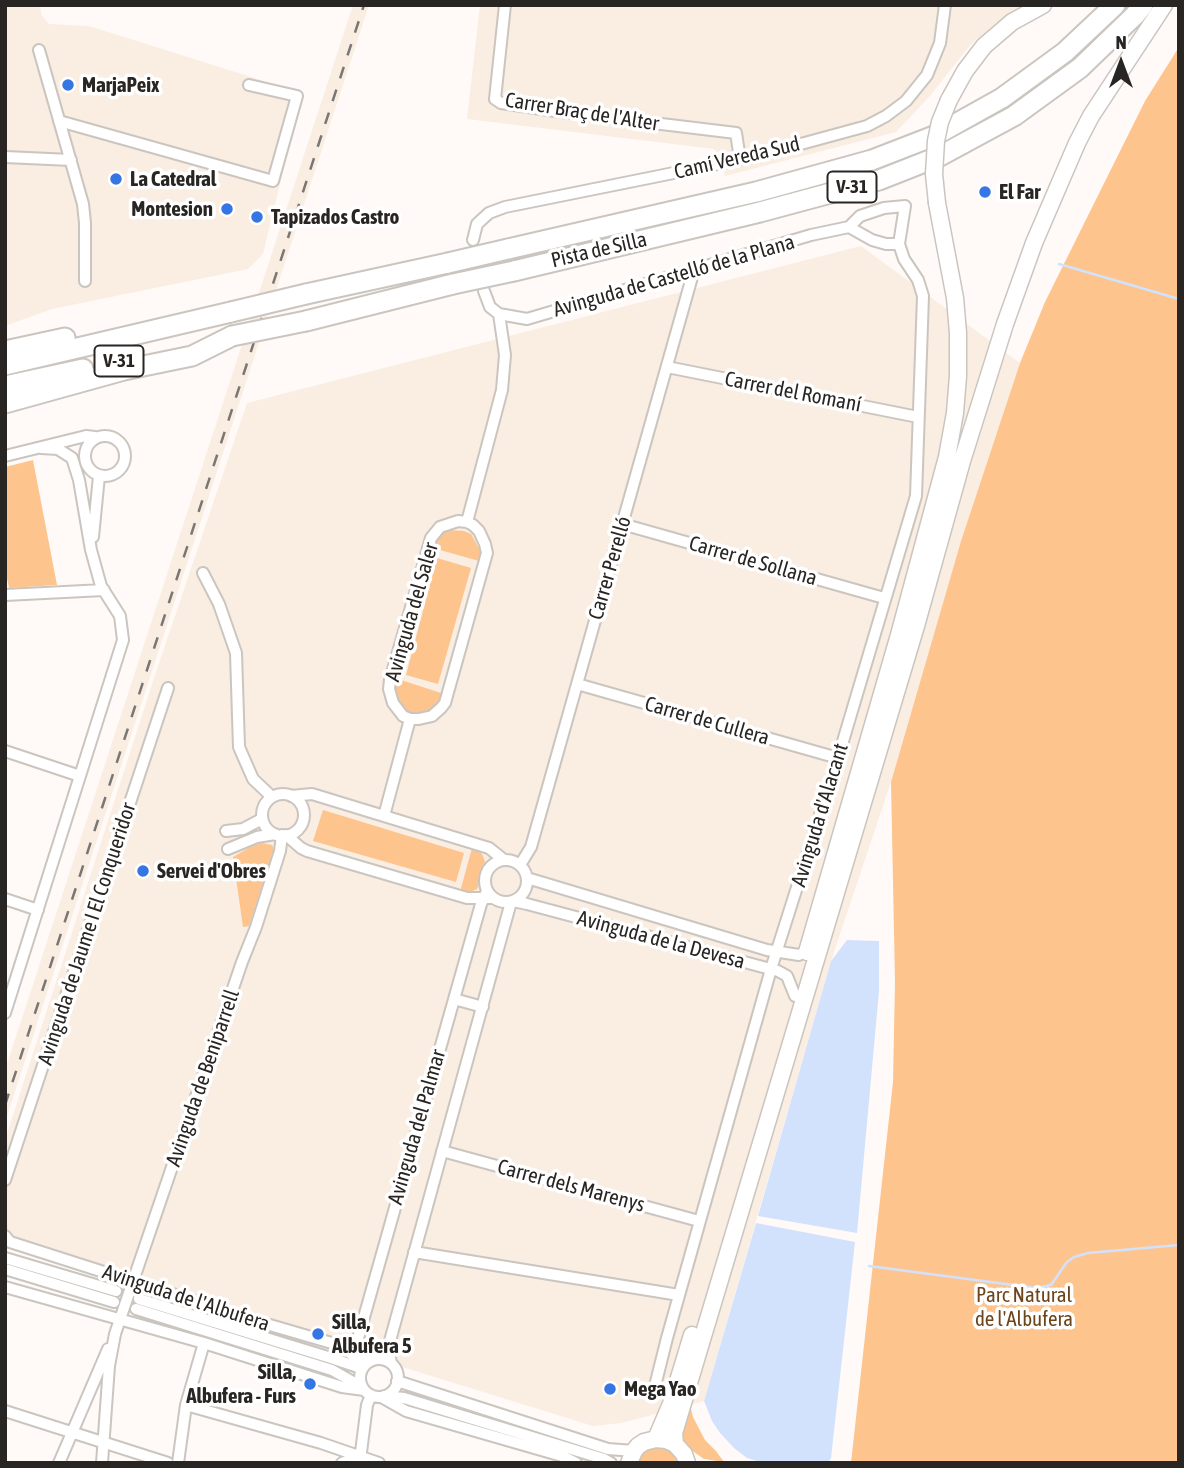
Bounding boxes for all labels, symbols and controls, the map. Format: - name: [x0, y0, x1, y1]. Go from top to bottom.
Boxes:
- north arrow: [1086, 28, 1156, 98]
- text: N: [1115, 31, 1127, 53]
- place label: MarjaPeix: [82, 72, 160, 98]
- marker: MarjaPeix: [60, 77, 76, 93]
- street label: Carrer Braç de l'Alter: [503, 87, 661, 137]
- street label: Camí Vereda Sud: [672, 131, 802, 185]
- place label: La Catedral: [130, 166, 216, 192]
- marker: La Catedral: [108, 171, 124, 187]
- road number: V-31: [828, 172, 876, 202]
- place label: El Far: [999, 179, 1040, 205]
- marker: El Far: [977, 184, 993, 200]
- place label: Montesion: [131, 196, 213, 222]
- marker: Montesion: [219, 201, 235, 217]
- place label: Tapizados Castro: [271, 204, 399, 230]
- marker: Tapizados Castro: [249, 209, 265, 225]
- street label: Pista de Silla: [549, 227, 649, 273]
- street label: Avinguda de Castelló de la Plana: [550, 229, 798, 323]
- road number: V-31: [94, 346, 144, 376]
- street label: Carrer del Romaní: [723, 366, 863, 418]
- street label: Carrer Perelló: [583, 513, 637, 623]
- street label: Carrer de Sollana: [686, 531, 820, 591]
- street label: Avinguda del Saler: [380, 540, 444, 684]
- street label: Carrer de Cullera: [642, 691, 772, 751]
- street label: Avinguda d'Alacant: [786, 740, 854, 890]
- street label: Avinguda de Jaume I El Conqueridor: [33, 800, 141, 1068]
- place label: Servei d'Obres: [157, 858, 266, 884]
- marker: Servei d'Obres: [135, 863, 151, 879]
- street label: Avinguda de la Devesa: [574, 906, 748, 974]
- street label: Avinguda de Beniparrell: [161, 986, 245, 1170]
- street label: Avinguda del Palmar: [383, 1047, 451, 1207]
- street label: Carrer dels Marenys: [495, 1154, 647, 1218]
- street label: Avinguda de l'Albufera: [99, 1259, 273, 1337]
- park label: Parc Natural de l'Albufera: [975, 1282, 1073, 1332]
- place label: Silla, Albufera 5: [332, 1309, 412, 1359]
- marker: Silla, Albufera 5: [310, 1326, 326, 1342]
- place label: Silla, Albufera - Furs: [186, 1359, 296, 1409]
- marker: Silla, Albufera - Furs: [302, 1376, 318, 1392]
- place label: Mega Yao: [624, 1376, 697, 1402]
- marker: Mega Yao: [602, 1381, 618, 1397]

